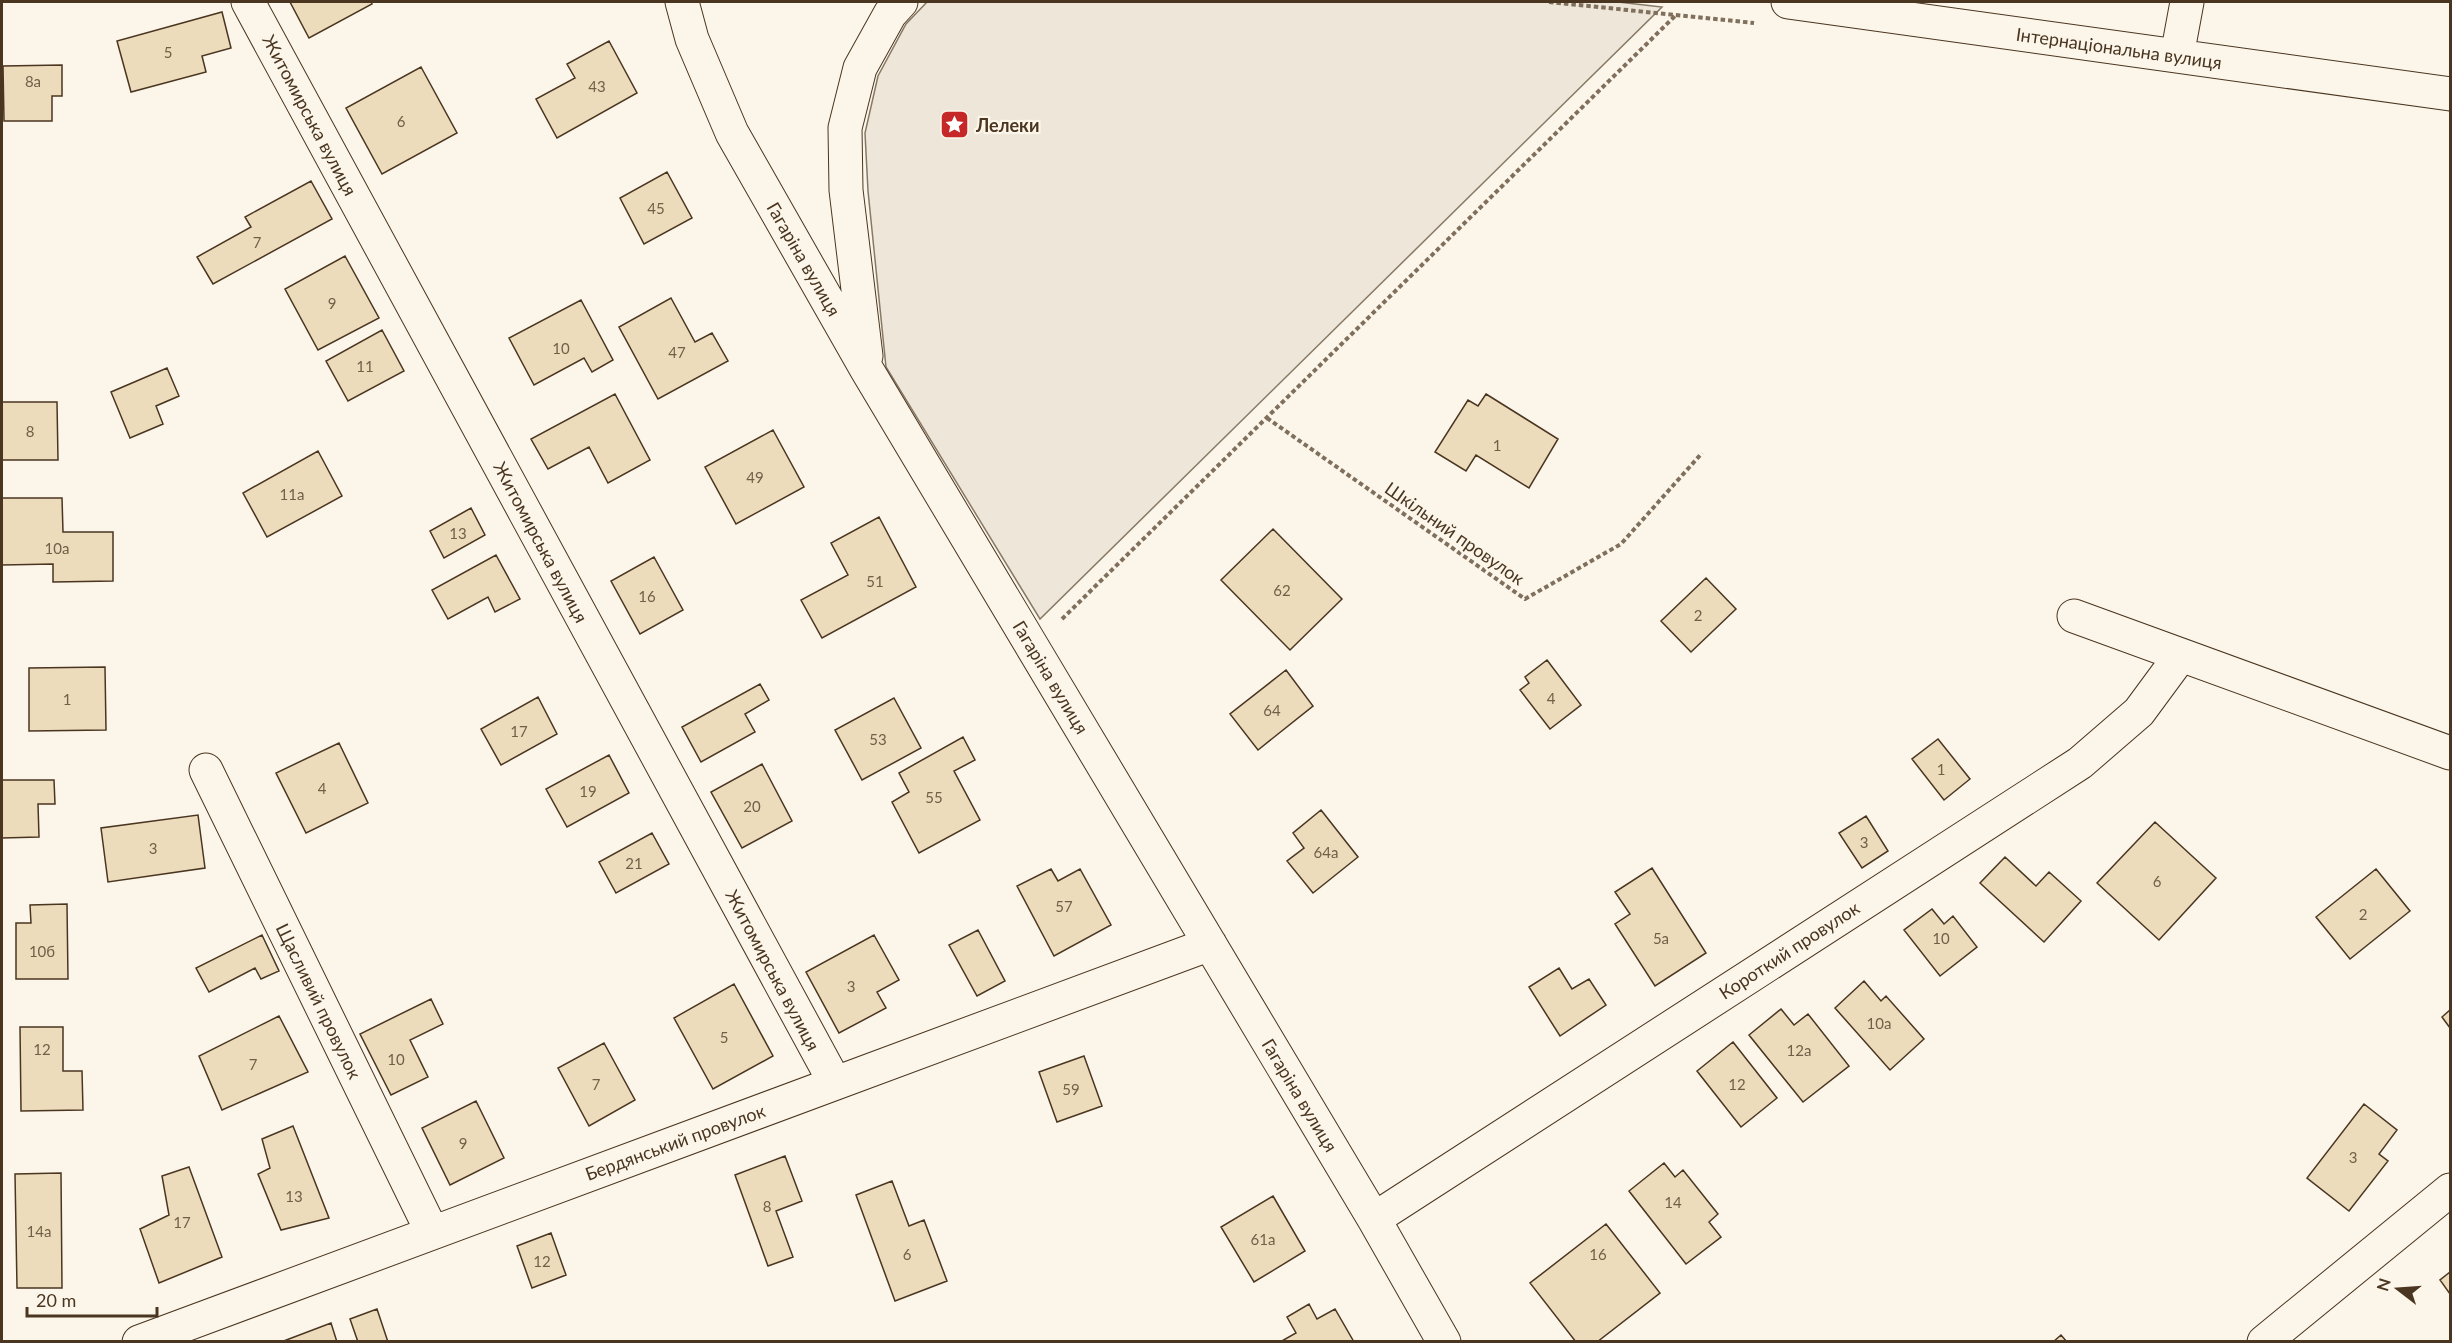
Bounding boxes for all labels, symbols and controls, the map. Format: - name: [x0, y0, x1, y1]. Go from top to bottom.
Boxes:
- street label: Інтернаціональна вулиця: [2015, 23, 2223, 73]
- street label: Житомирська вулиця: [258, 31, 362, 199]
- house number: 5: [164, 43, 172, 61]
- house number: 8а: [25, 72, 41, 90]
- house number: 43: [588, 77, 606, 95]
- place icon: Лелеки: [939, 109, 971, 141]
- house number: 6: [397, 112, 406, 130]
- place label: Лелеки: [975, 114, 1039, 136]
- street label: Гагаріна вулиця: [762, 198, 846, 320]
- house number: 45: [647, 199, 665, 217]
- house number: 7: [253, 233, 262, 251]
- house number: 9: [328, 294, 336, 312]
- house number: 10: [552, 339, 570, 357]
- house number: 47: [668, 343, 686, 361]
- house number: 11: [356, 357, 374, 375]
- house number: 8: [26, 422, 34, 440]
- house number: 1: [1493, 436, 1501, 454]
- street label: Житомирська вулиця: [489, 458, 593, 626]
- house number: 49: [746, 468, 764, 486]
- street label: Шкільний провулок: [1381, 477, 1529, 590]
- house number: 11а: [280, 485, 304, 503]
- house number: 13: [449, 524, 467, 542]
- house number: 10а: [45, 539, 69, 557]
- house number: 51: [866, 572, 884, 590]
- house number: 62: [1273, 581, 1291, 599]
- house number: 16: [638, 587, 656, 605]
- house number: 2: [1694, 606, 1702, 624]
- street label: Гагаріна вулиця: [1009, 616, 1093, 738]
- house number: 4: [1547, 689, 1556, 707]
- house number: 1: [63, 690, 71, 708]
- house number: 64: [1263, 701, 1281, 719]
- house number: 17: [510, 722, 528, 740]
- house number: 53: [869, 730, 887, 748]
- house number: 1: [1937, 760, 1945, 778]
- house number: 4: [318, 779, 327, 797]
- house number: 19: [579, 782, 597, 800]
- house number: 55: [925, 788, 943, 806]
- house number: 20: [743, 797, 761, 815]
- house number: 3: [1860, 833, 1868, 851]
- house number: 3: [149, 839, 157, 857]
- house number: 64а: [1314, 843, 1338, 861]
- house number: 21: [625, 854, 643, 872]
- house number: 6: [2153, 872, 2162, 890]
- street label: Житомирська вулиця: [721, 886, 825, 1054]
- street label: Короткий провулок: [1715, 896, 1864, 1004]
- house number: 57: [1055, 897, 1073, 915]
- house number: 2: [2359, 905, 2367, 923]
- street label: Щасливий провулок: [272, 920, 367, 1083]
- house number: 5а: [1653, 929, 1669, 947]
- house number: 10: [1932, 929, 1950, 947]
- house number: 10б: [29, 942, 55, 960]
- house number: 3: [847, 977, 855, 995]
- house number: 10а: [1867, 1014, 1891, 1032]
- house number: 5: [720, 1028, 728, 1046]
- street label: Гагаріна вулиця: [1258, 1034, 1342, 1156]
- house number: 12: [33, 1040, 51, 1058]
- house number: 12а: [1787, 1041, 1811, 1059]
- house number: 10: [387, 1050, 405, 1068]
- house number: 7: [249, 1055, 258, 1073]
- house number: 7: [592, 1075, 601, 1093]
- house number: 12: [1728, 1075, 1746, 1093]
- house number: 59: [1062, 1080, 1080, 1098]
- street label: Бердянський провулок: [582, 1099, 769, 1185]
- house number: 9: [459, 1134, 467, 1152]
- house number: 3: [2349, 1148, 2357, 1166]
- house number: 13: [285, 1187, 303, 1205]
- house number: 14: [1664, 1193, 1682, 1211]
- house number: 8: [763, 1197, 771, 1215]
- house number: 17: [173, 1213, 191, 1231]
- house number: 14а: [27, 1222, 51, 1240]
- house number: 61а: [1251, 1230, 1275, 1248]
- house number: 6: [903, 1245, 912, 1263]
- house number: 16: [1589, 1245, 1607, 1263]
- house number: 12: [533, 1252, 551, 1270]
- north arrow: [2368, 1259, 2428, 1319]
- text: N: [2372, 1276, 2394, 1293]
- scale bar: [27, 1280, 158, 1318]
- text: 20 m: [36, 1289, 76, 1311]

